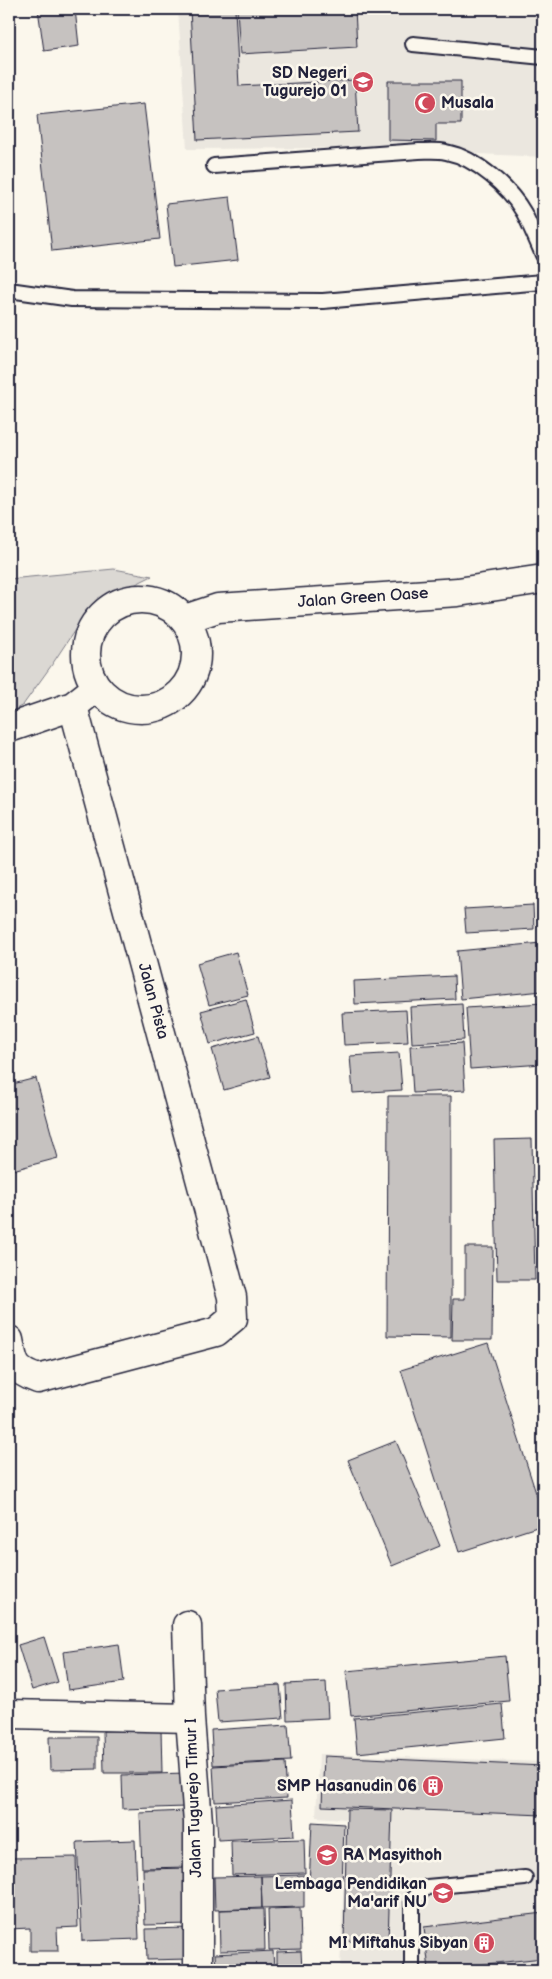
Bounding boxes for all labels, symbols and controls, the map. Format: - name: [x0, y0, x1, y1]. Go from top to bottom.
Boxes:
- place label: SD Negeri Tugurejo 01: [263, 64, 347, 101]
- school or university icon: SD Negeri Tugurejo 01: [351, 70, 375, 94]
- mosque icon: Musala: [413, 91, 437, 115]
- place label: Musala: [441, 94, 494, 113]
- street label: Jalan Green Oase: [297, 584, 430, 612]
- street label: Jalan Pista: [134, 961, 172, 1041]
- street label: Jalan Tugurejo Timur I: [182, 1718, 206, 1878]
- building icon: SMP Hasanudin 06: [421, 1774, 445, 1798]
- place label: SMP Hasanudin 06: [277, 1777, 417, 1796]
- school or university icon: RA Masyithoh: [315, 1843, 339, 1867]
- place label: RA Masyithoh: [343, 1846, 442, 1865]
- place label: Lembaga Pendidikan Ma'arif NU: [274, 1875, 427, 1912]
- school or university icon: Lembaga Pendidikan Ma'arif NU: [431, 1881, 455, 1905]
- building icon: MI Miftahus Sibyan: [472, 1931, 496, 1955]
- place label: MI Miftahus Sibyan: [328, 1934, 468, 1953]

